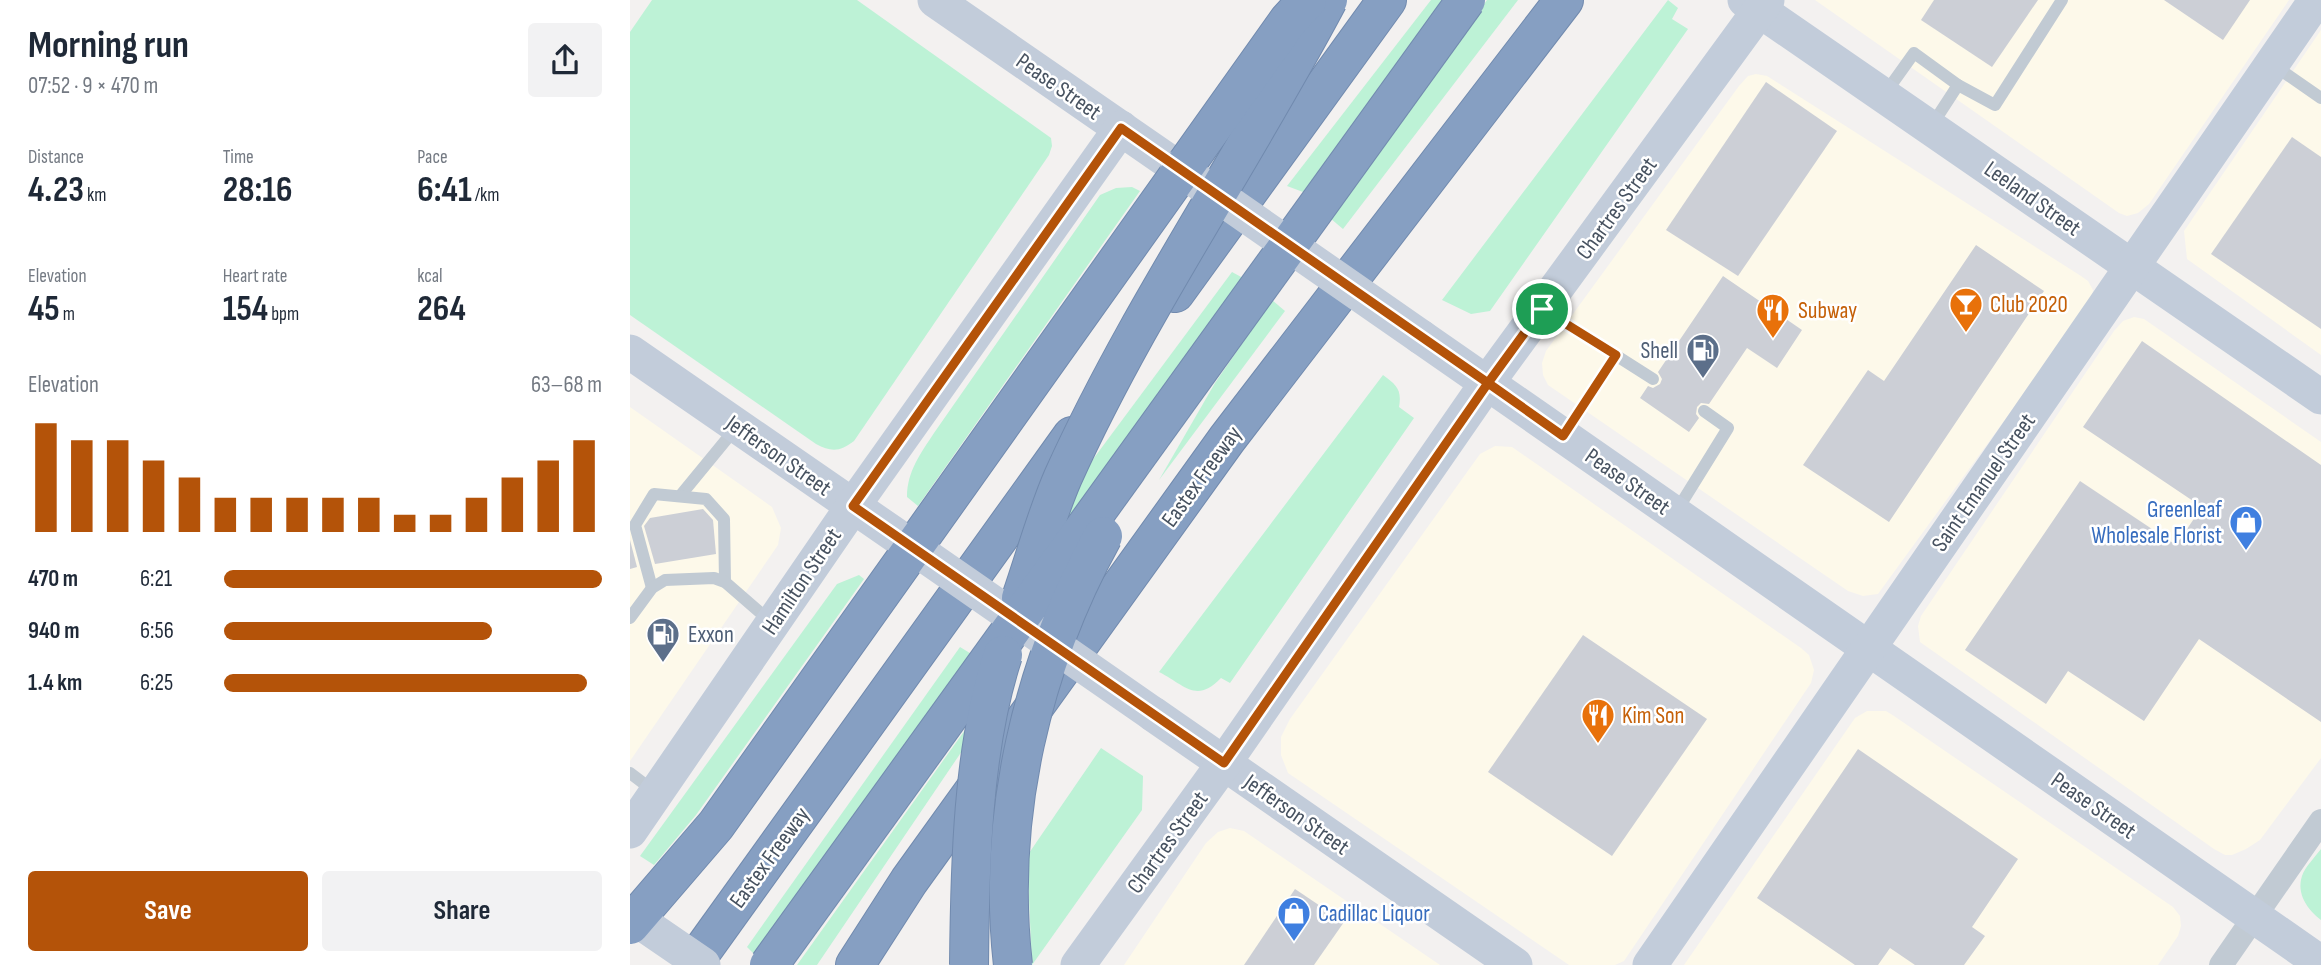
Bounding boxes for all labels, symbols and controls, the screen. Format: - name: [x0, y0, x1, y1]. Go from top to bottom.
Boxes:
- text: Morning run: [28, 23, 189, 68]
- button: share: [528, 23, 602, 97]
- street label: Pease Street: [1010, 47, 1106, 126]
- text: 07:52 · 9 × 470 m: [28, 72, 158, 100]
- text: Distance: [28, 146, 84, 169]
- text: Time: [223, 146, 254, 169]
- text: Pace: [417, 146, 448, 169]
- street label: Chartres Street: [1570, 152, 1663, 265]
- street label: Leeland Street: [1979, 155, 2086, 242]
- text: 4.23: [28, 169, 84, 212]
- text: 28:16: [223, 169, 293, 212]
- text: 6:41: [417, 169, 472, 212]
- text: km: [84, 184, 107, 207]
- text: /km: [472, 184, 499, 207]
- text: Elevation: [28, 265, 87, 288]
- text: Heart rate: [223, 265, 288, 288]
- text: kcal: [417, 265, 442, 288]
- pin: [1512, 279, 1572, 339]
- bar icon: Club 2020: [1947, 285, 1985, 334]
- text: 45: [28, 288, 60, 331]
- text: 154: [223, 288, 268, 331]
- text: 264: [417, 288, 466, 331]
- icon: arrive: [1523, 290, 1561, 328]
- restaurant icon: Subway: [1754, 291, 1792, 340]
- place label: Club 2020: [1990, 291, 2068, 319]
- place label: Subway: [1798, 297, 1857, 325]
- text: m: [60, 303, 75, 326]
- text: bpm: [268, 303, 299, 326]
- fuel station icon: Shell: [1684, 331, 1722, 380]
- place label: Shell: [1641, 337, 1678, 365]
- text: Elevation: [28, 371, 99, 399]
- text: 63–68 m: [531, 371, 602, 399]
- street label: Saint Emanuel Street: [1926, 408, 2042, 557]
- street label: Jefferson Street: [720, 409, 836, 502]
- street label: Eastex Freeway: [1156, 421, 1248, 533]
- street label: Pease Street: [1579, 442, 1675, 521]
- place label: Greenleaf Wholesale Florist: [2091, 496, 2222, 550]
- shop icon: Greenleaf Wholesale Florist: [2227, 503, 2265, 552]
- street label: Hamilton Street: [756, 523, 848, 640]
- text: 470 m: [28, 565, 78, 593]
- text: 6:21: [140, 565, 172, 593]
- fuel station icon: Exxon: [644, 615, 682, 664]
- text: 940 m: [28, 617, 79, 645]
- text: 6:56: [140, 617, 174, 645]
- place label: Exxon: [688, 621, 734, 649]
- text: 1.4 km: [28, 669, 82, 697]
- text: 6:25: [140, 669, 173, 697]
- restaurant icon: Kim Son: [1579, 696, 1617, 745]
- place label: Kim Son: [1622, 702, 1684, 730]
- street label: Pease Street: [2045, 766, 2141, 845]
- street label: Jefferson Street: [1238, 768, 1354, 861]
- street label: Chartres Street: [1121, 786, 1214, 899]
- street label: Eastex Freeway: [724, 802, 816, 914]
- button: Save: [28, 871, 308, 951]
- button: Share: [322, 871, 602, 951]
- shop icon: Cadillac Liquor: [1275, 894, 1313, 943]
- place label: Cadillac Liquor: [1318, 900, 1430, 928]

